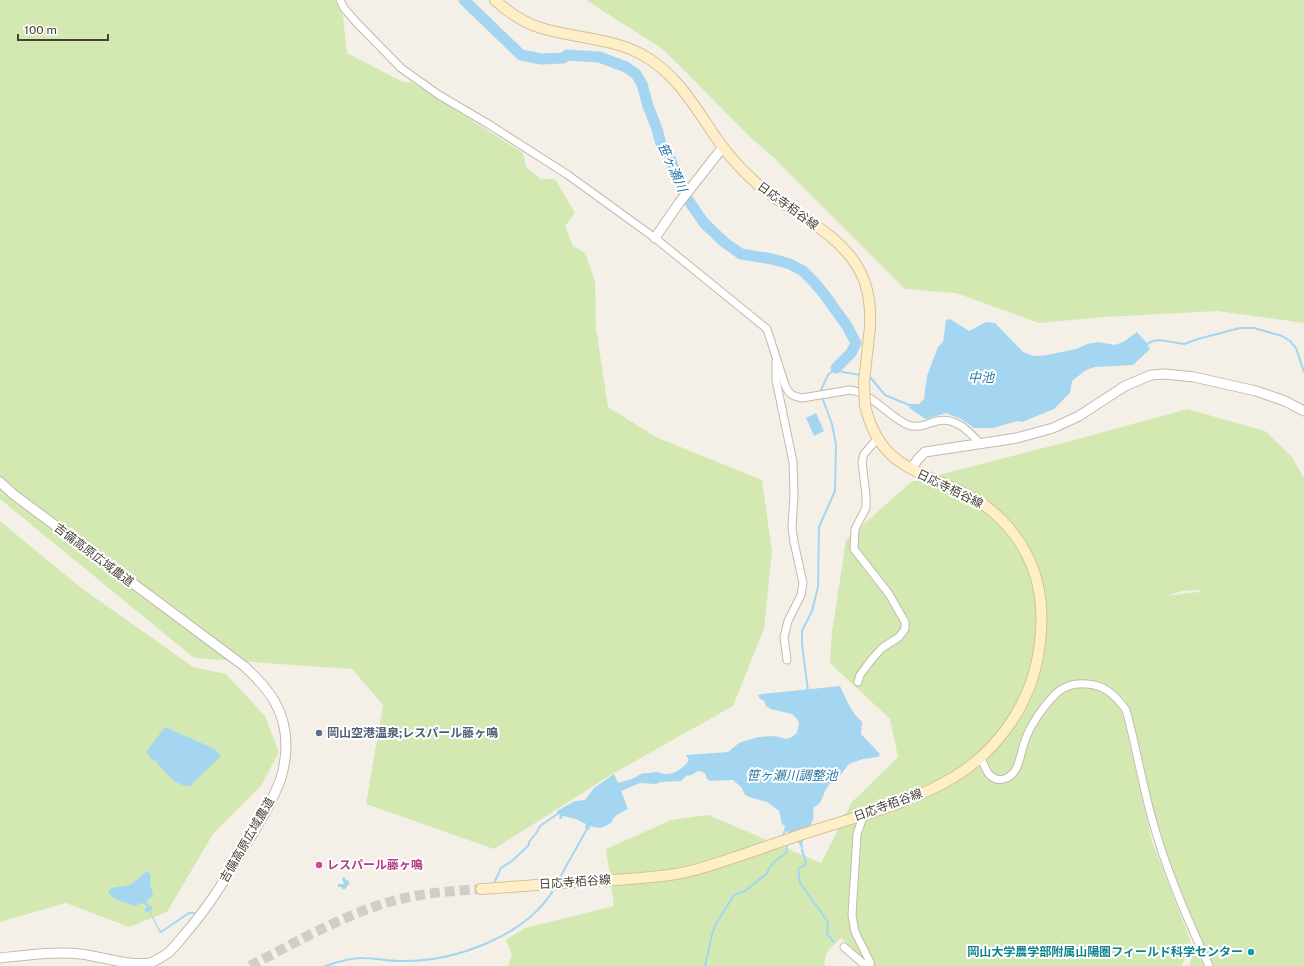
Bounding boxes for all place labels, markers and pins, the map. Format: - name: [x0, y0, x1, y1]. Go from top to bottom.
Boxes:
- place label: 岡山空港温泉;レスパール藤ヶ鳴: [327, 726, 498, 740]
- marker: 岡山空港温泉;レスパール藤ヶ鳴: [314, 728, 324, 738]
- place label: レスパール藤ヶ鳴: [327, 858, 423, 872]
- marker: レスパール藤ヶ鳴: [314, 860, 324, 870]
- place label: 岡山大学農学部附属山陽圏フィールド科学センター: [967, 945, 1243, 959]
- marker: 岡山大学農学部附属山陽圏フィールド科学センター: [1246, 947, 1256, 957]

